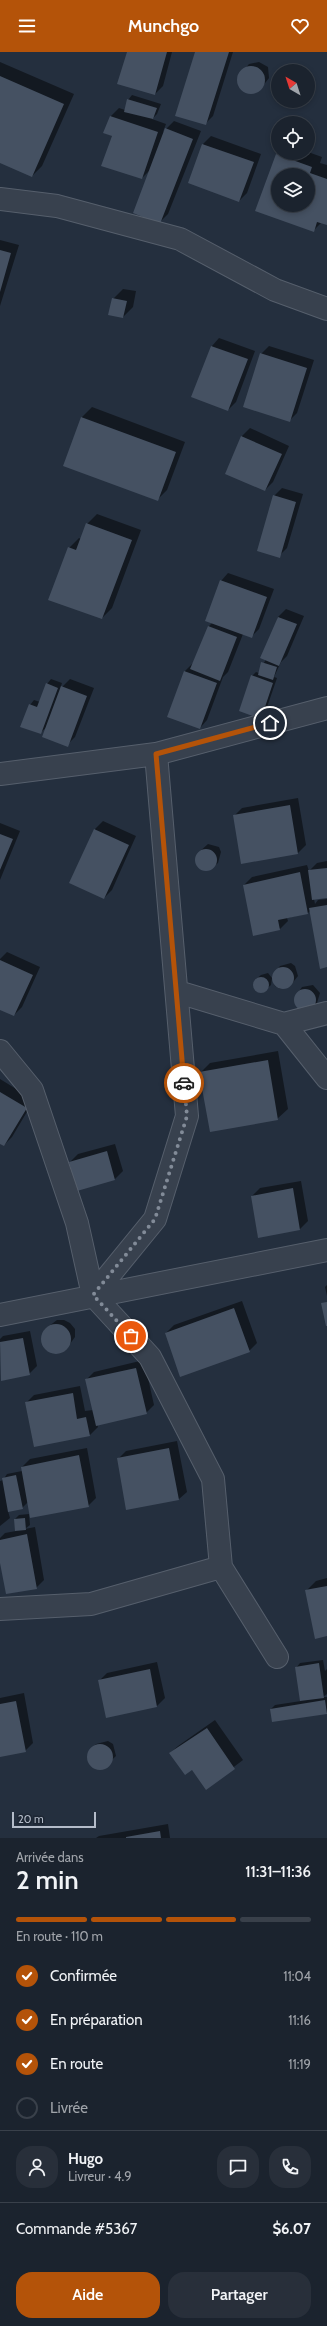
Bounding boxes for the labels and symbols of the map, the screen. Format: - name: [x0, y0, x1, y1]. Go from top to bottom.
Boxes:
- north arrow: [271, 64, 315, 108]
- pin: [253, 706, 287, 740]
- courier: [164, 1063, 204, 1103]
- pin: [114, 1319, 148, 1353]
- scale bar: [12, 1810, 96, 1829]

